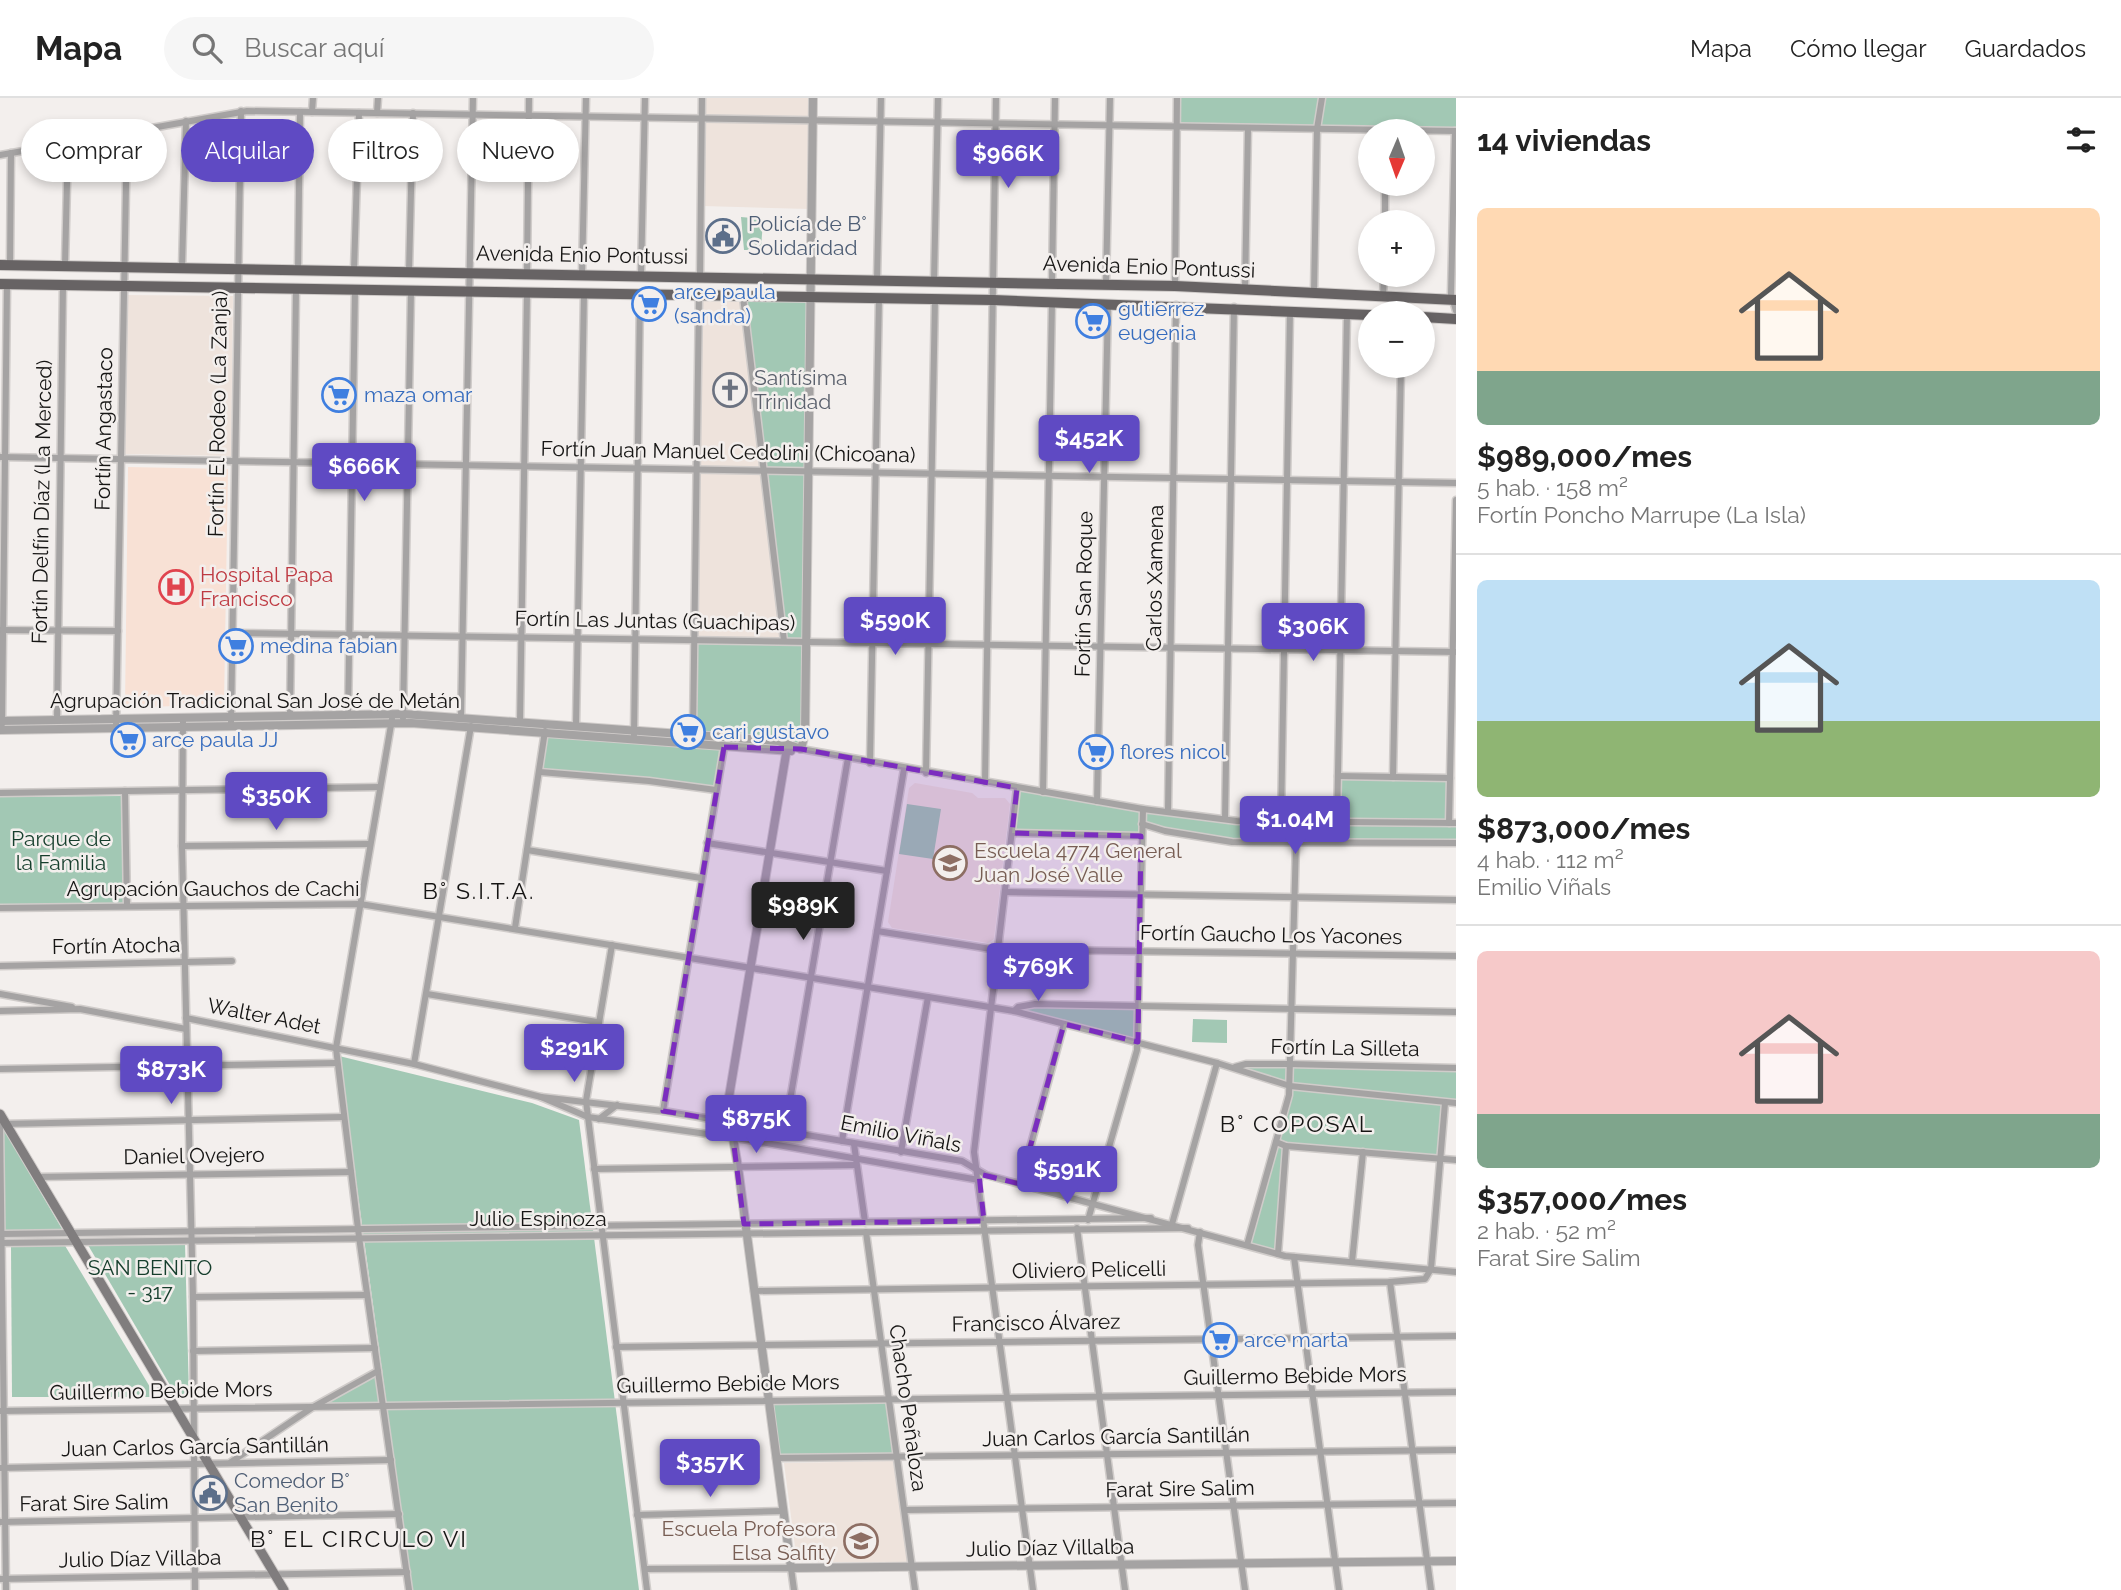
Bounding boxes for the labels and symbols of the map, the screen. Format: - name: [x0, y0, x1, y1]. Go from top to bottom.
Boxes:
- north arrow: [1358, 119, 1435, 196]
- pin: $966K: [959, 130, 1057, 190]
- place label: Policía de B° Solidaridad: [748, 211, 867, 260]
- public building icon: Policía de B° Solidaridad: [704, 217, 742, 255]
- street label: Avenida Enio Pontussi: [476, 240, 688, 269]
- street label: Avenida Enio Pontussi: [1042, 250, 1256, 283]
- place label: arce paula (sandra): [674, 279, 776, 328]
- supermarket icon: arce paula (sandra): [630, 285, 668, 323]
- street label: Fortín El Rodeo (La Zanja): [203, 291, 232, 537]
- place label: gutierrez eugenia: [1118, 296, 1204, 345]
- supermarket icon: gutierrez eugenia: [1074, 302, 1112, 340]
- street label: Fortín Angastaco: [90, 347, 117, 511]
- street label: Fortín Delfín Díaz (La Merced): [27, 360, 56, 644]
- place label: Santísima Trinidad: [754, 365, 847, 414]
- church icon: Santísima Trinidad: [711, 371, 749, 409]
- supermarket icon: maza omar: [320, 376, 358, 414]
- place label: maza omar: [364, 382, 473, 407]
- pin: $452K: [1040, 416, 1138, 475]
- street label: Fortín Juan Manuel Cedolini (Chicoana): [540, 436, 916, 467]
- pin: $666K: [315, 444, 413, 503]
- street label: Carlos Xamena: [1141, 504, 1168, 652]
- street label: Fortín San Roque: [1070, 511, 1097, 677]
- place label: Hospital Papa Francisco: [200, 562, 333, 611]
- hospital icon: Hospital Papa Francisco: [157, 568, 195, 606]
- pin: $590K: [846, 598, 944, 657]
- pin: $306K: [1264, 603, 1362, 663]
- street label: Fortín Las Juntas (Guachipas): [514, 606, 796, 635]
- supermarket icon: medina fabian: [217, 627, 255, 665]
- place label: medina fabian: [260, 633, 398, 658]
- street label: Agrupación Tradicional San José de Metán: [50, 688, 460, 713]
- supermarket icon: cari gustavo: [669, 713, 707, 751]
- place label: cari gustavo: [712, 719, 829, 744]
- supermarket icon: arce paula JJ: [109, 721, 147, 759]
- place label: arce paula JJ: [152, 727, 278, 752]
- supermarket icon: flores nicol: [1077, 733, 1115, 771]
- place label: flores nicol: [1120, 739, 1226, 764]
- pin: $350K: [227, 772, 325, 832]
- pin: $1.04M: [1238, 796, 1352, 856]
- park label: Parque de la Familia: [11, 826, 111, 875]
- place label: Escuela 4774 General Juan José Valle: [974, 838, 1182, 887]
- school or university icon: Escuela 4774 General Juan José Valle: [931, 844, 969, 882]
- street label: Agrupación Gauchos de Cachi: [67, 876, 359, 901]
- district label: B° S.I.T.A.: [423, 877, 535, 904]
- pin: $989K: [754, 882, 852, 942]
- street label: Fortín Gaucho Los Yacones: [1140, 920, 1402, 949]
- street label: Fortín Atocha: [52, 932, 180, 959]
- pin: $769K: [989, 944, 1087, 1003]
- street label: Walter Adet: [205, 992, 323, 1039]
- pin: $291K: [525, 1024, 623, 1084]
- street label: Fortín La Silleta: [1270, 1034, 1420, 1061]
- pin: $873K: [122, 1046, 220, 1106]
- pin: $875K: [707, 1096, 805, 1155]
- street label: Emilio Viñals: [839, 1110, 964, 1157]
- district label: B° COPOSAL: [1220, 1110, 1374, 1137]
- street label: Daniel Ovejero: [123, 1142, 265, 1169]
- pin: $591K: [1018, 1146, 1116, 1206]
- street label: Julio Espinoza: [469, 1206, 607, 1231]
- park label: SAN BENITO - 317: [88, 1255, 212, 1304]
- street label: Oliviero Pelicelli: [1012, 1256, 1166, 1283]
- street label: Francisco Álvarez: [951, 1309, 1121, 1336]
- supermarket icon: arce marta: [1201, 1321, 1239, 1359]
- street label: Chacho Peñaloza: [884, 1323, 933, 1493]
- place label: arce marta: [1244, 1327, 1348, 1352]
- street label: Guillermo Bebide Mors: [1183, 1361, 1407, 1390]
- street label: Guillermo Bebide Mors: [616, 1369, 840, 1398]
- street label: Guillermo Bebide Mors: [49, 1376, 273, 1405]
- street label: Juan Carlos García Santillán: [982, 1422, 1250, 1451]
- street label: Juan Carlos García Santillán: [61, 1432, 329, 1461]
- pin: $357K: [661, 1440, 759, 1499]
- place label: Comedor B° San Benito: [234, 1468, 350, 1517]
- public building icon: Comedor B° San Benito: [191, 1474, 229, 1512]
- street label: Farat Sire Salim: [1105, 1475, 1255, 1502]
- street label: Farat Sire Salim: [19, 1489, 169, 1516]
- place label: Escuela Profesora Elsa Salfity: [662, 1516, 836, 1565]
- school or university icon: Escuela Profesora Elsa Salfity: [842, 1522, 880, 1560]
- district label: B° EL CIRCULO VI: [250, 1525, 468, 1552]
- street label: Julio Díaz Villalba: [966, 1534, 1134, 1561]
- street label: Julio Díaz Villaba: [58, 1545, 222, 1572]

